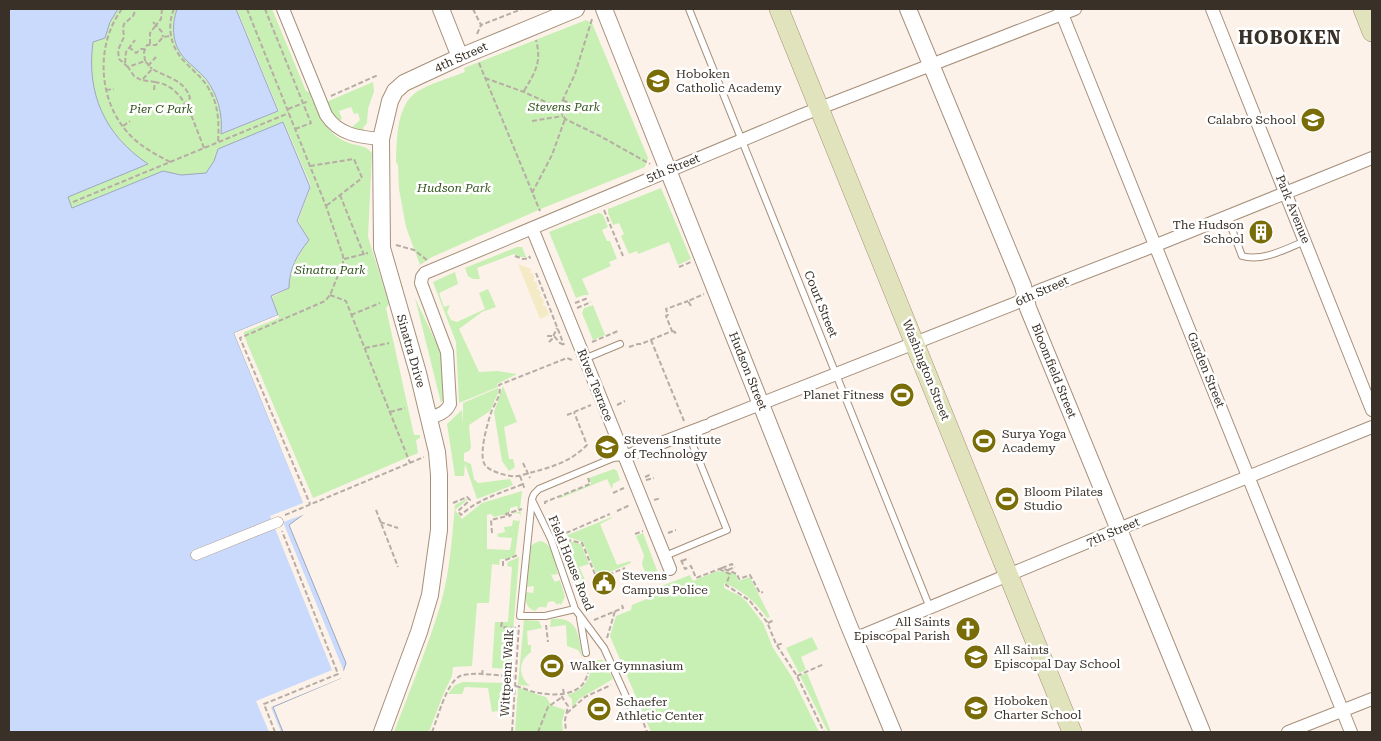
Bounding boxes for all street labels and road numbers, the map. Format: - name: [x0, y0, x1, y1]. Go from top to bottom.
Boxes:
- street label: 4th Street: [432, 39, 490, 75]
- street label: 5th Street: [644, 151, 702, 185]
- street label: Park Avenue: [1273, 173, 1313, 246]
- street label: Court Street: [801, 269, 841, 340]
- street label: 6th Street: [1013, 273, 1071, 309]
- street label: Sinatra Drive: [394, 313, 428, 390]
- street label: Washington Street: [899, 318, 953, 423]
- street label: Bloomfield Street: [1029, 322, 1080, 421]
- street label: Hudson Street: [726, 330, 770, 413]
- street label: Garden Street: [1184, 330, 1228, 410]
- street label: River Terrace: [574, 347, 616, 424]
- street label: Field House Road: [546, 513, 597, 613]
- street label: 7th Street: [1084, 514, 1142, 549]
- street label: Wittpenn Walk: [498, 629, 516, 717]

